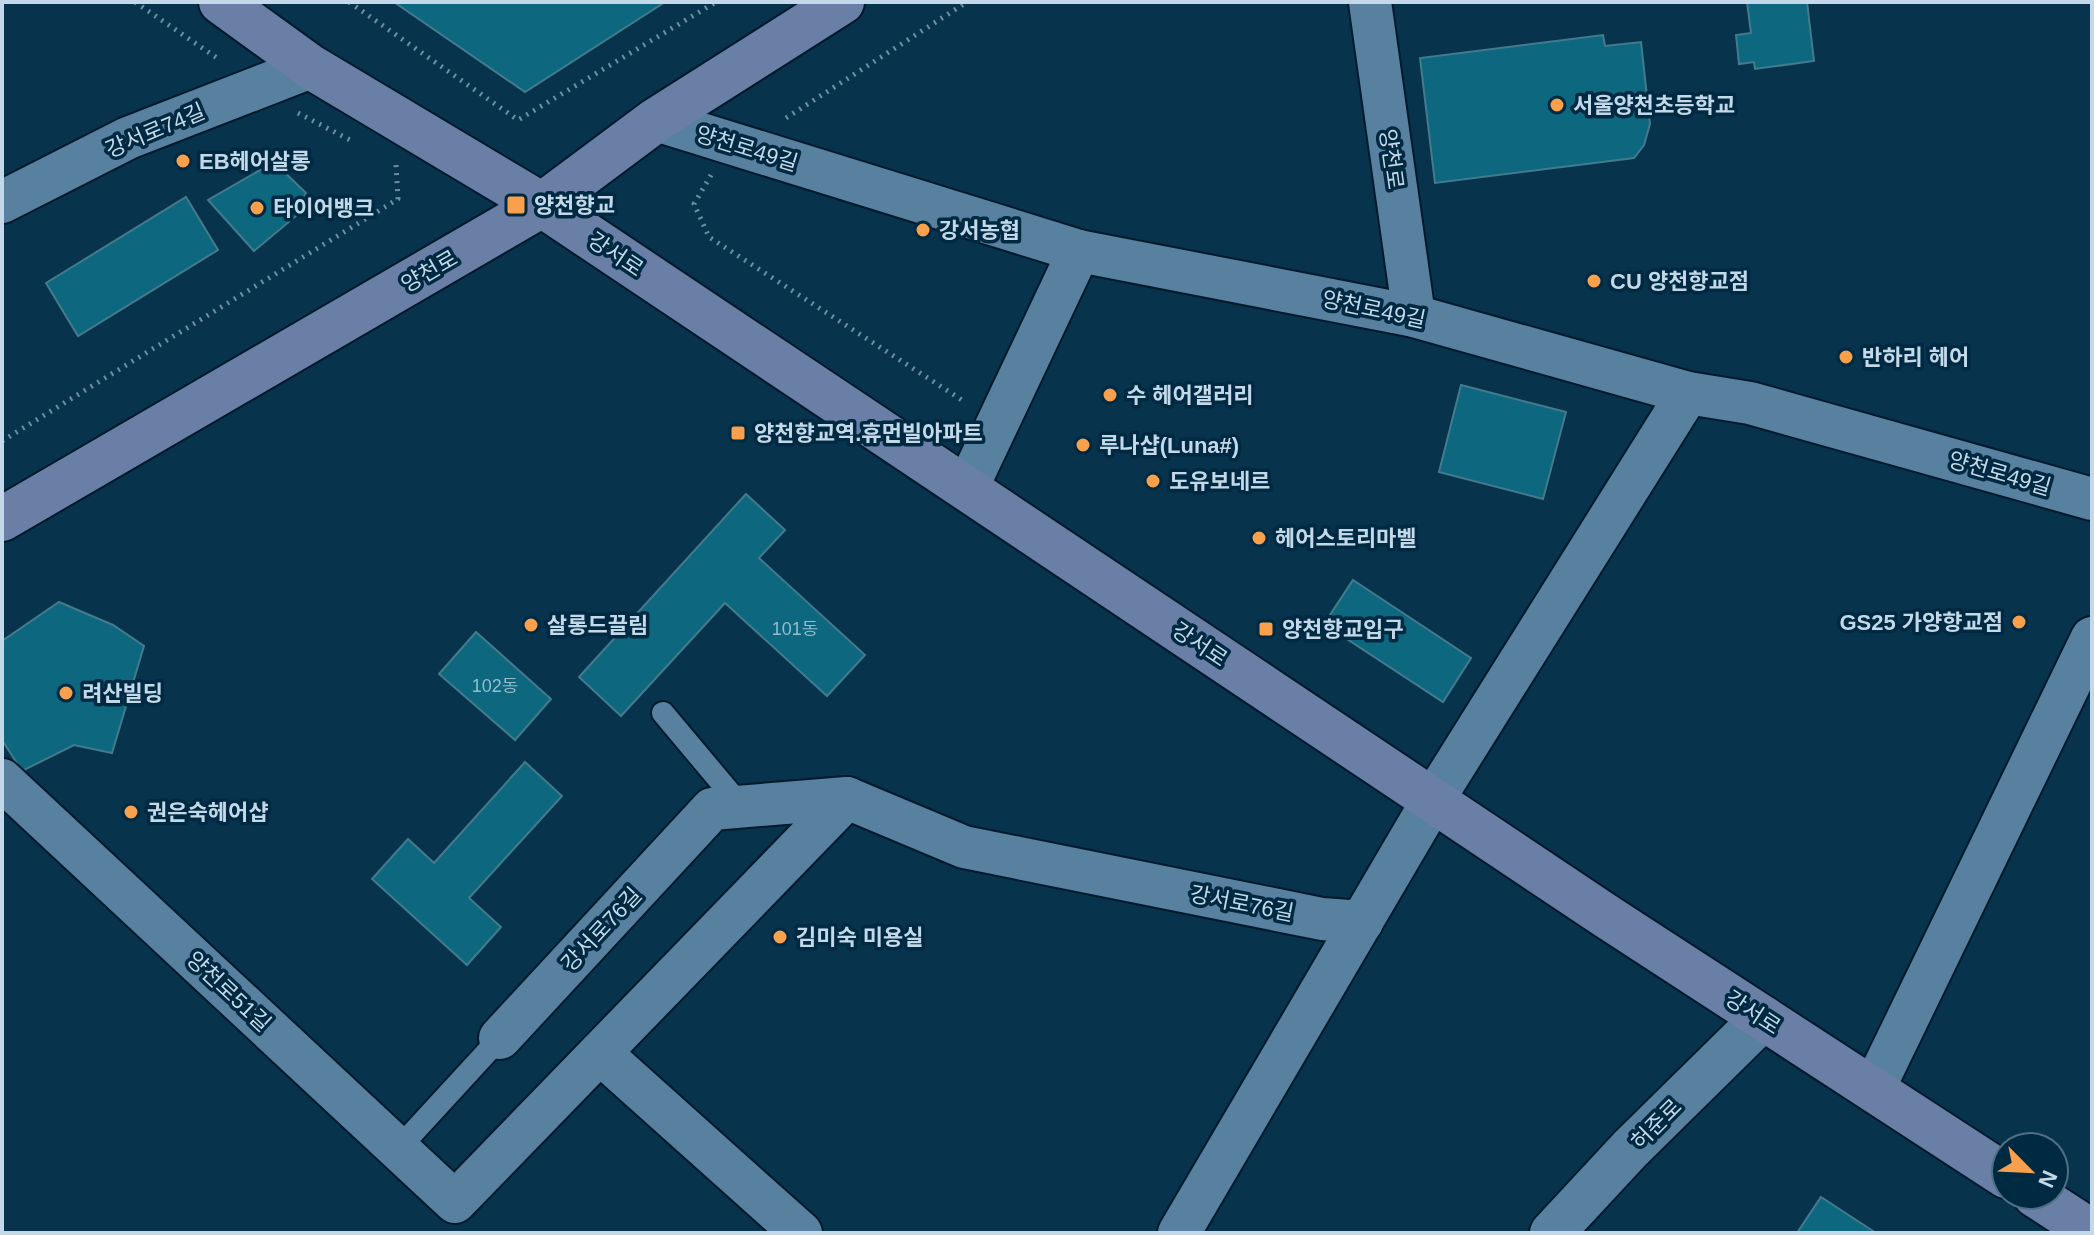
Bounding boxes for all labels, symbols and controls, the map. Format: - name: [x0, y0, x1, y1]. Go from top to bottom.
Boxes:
- place label: 서울양천초등학교: [1573, 93, 1735, 118]
- marker: 서울양천초등학교: [1548, 96, 1566, 114]
- street label: 강서로74길: [102, 98, 209, 163]
- street label: 양천로49길: [693, 121, 801, 176]
- street label: 양천로: [1375, 127, 1408, 191]
- place label: EB헤어살롱: [199, 149, 311, 174]
- marker: EB헤어살롱: [174, 152, 192, 170]
- place label: 양천향교: [534, 193, 615, 218]
- marker: 양천향교: [505, 194, 527, 216]
- place label: 타이어뱅크: [273, 196, 374, 221]
- marker: 타이어뱅크: [248, 199, 266, 217]
- place label: 강서농협: [939, 218, 1020, 243]
- marker: 강서농협: [914, 221, 932, 239]
- street label: 강서로: [584, 227, 648, 282]
- street label: 양천로: [397, 245, 462, 297]
- place label: CU 양천향교점: [1610, 269, 1749, 294]
- marker: CU 양천향교점: [1585, 272, 1603, 290]
- street label: 양천로49길: [1320, 286, 1428, 333]
- place label: 반하리 헤어: [1862, 345, 1969, 370]
- marker: 반하리 헤어: [1837, 348, 1855, 366]
- place label: 수 헤어갤러리: [1126, 383, 1254, 408]
- marker: 수 헤어갤러리: [1101, 386, 1119, 404]
- place label: 양천향교역.휴먼빌아파트: [754, 421, 983, 446]
- marker: 양천향교역.휴먼빌아파트: [729, 424, 747, 442]
- place label: 루나샵(Luna#): [1099, 433, 1239, 458]
- marker: 루나샵(Luna#): [1074, 436, 1092, 454]
- street label: 양천로49길: [1946, 447, 2054, 500]
- place label: 도유보네르: [1169, 469, 1270, 494]
- marker: 도유보네르: [1144, 472, 1162, 490]
- place label: 헤어스토리마벨: [1275, 526, 1417, 551]
- marker: 헤어스토리마벨: [1250, 529, 1268, 547]
- place label: GS25 가양향교점: [1839, 610, 2003, 635]
- place label: 살롱드끌림: [547, 613, 648, 638]
- marker: GS25 가양향교점: [2010, 613, 2028, 631]
- marker: 살롱드끌림: [522, 616, 540, 634]
- street label: 강서로: [1168, 617, 1232, 672]
- place label: 양천향교입구: [1282, 617, 1403, 642]
- house number: 101동: [772, 619, 818, 639]
- marker: 양천향교입구: [1257, 620, 1275, 638]
- house number: 102동: [472, 676, 518, 696]
- place label: 려산빌딩: [82, 681, 163, 706]
- marker: 려산빌딩: [57, 684, 75, 702]
- place label: 권은숙헤어샵: [147, 800, 268, 825]
- marker: 권은숙헤어샵: [122, 803, 140, 821]
- street label: 강서로76길: [1188, 881, 1296, 926]
- street label: 강서로76길: [556, 882, 646, 976]
- place label: 김미숙 미용실: [796, 925, 924, 950]
- marker: 김미숙 미용실: [771, 928, 789, 946]
- street label: 양천로51길: [182, 946, 276, 1036]
- street label: 강서로: [1720, 985, 1785, 1039]
- street label: 허준로: [1626, 1094, 1687, 1155]
- north arrow: [1990, 1131, 2070, 1211]
- text: N: [2033, 1167, 2062, 1191]

